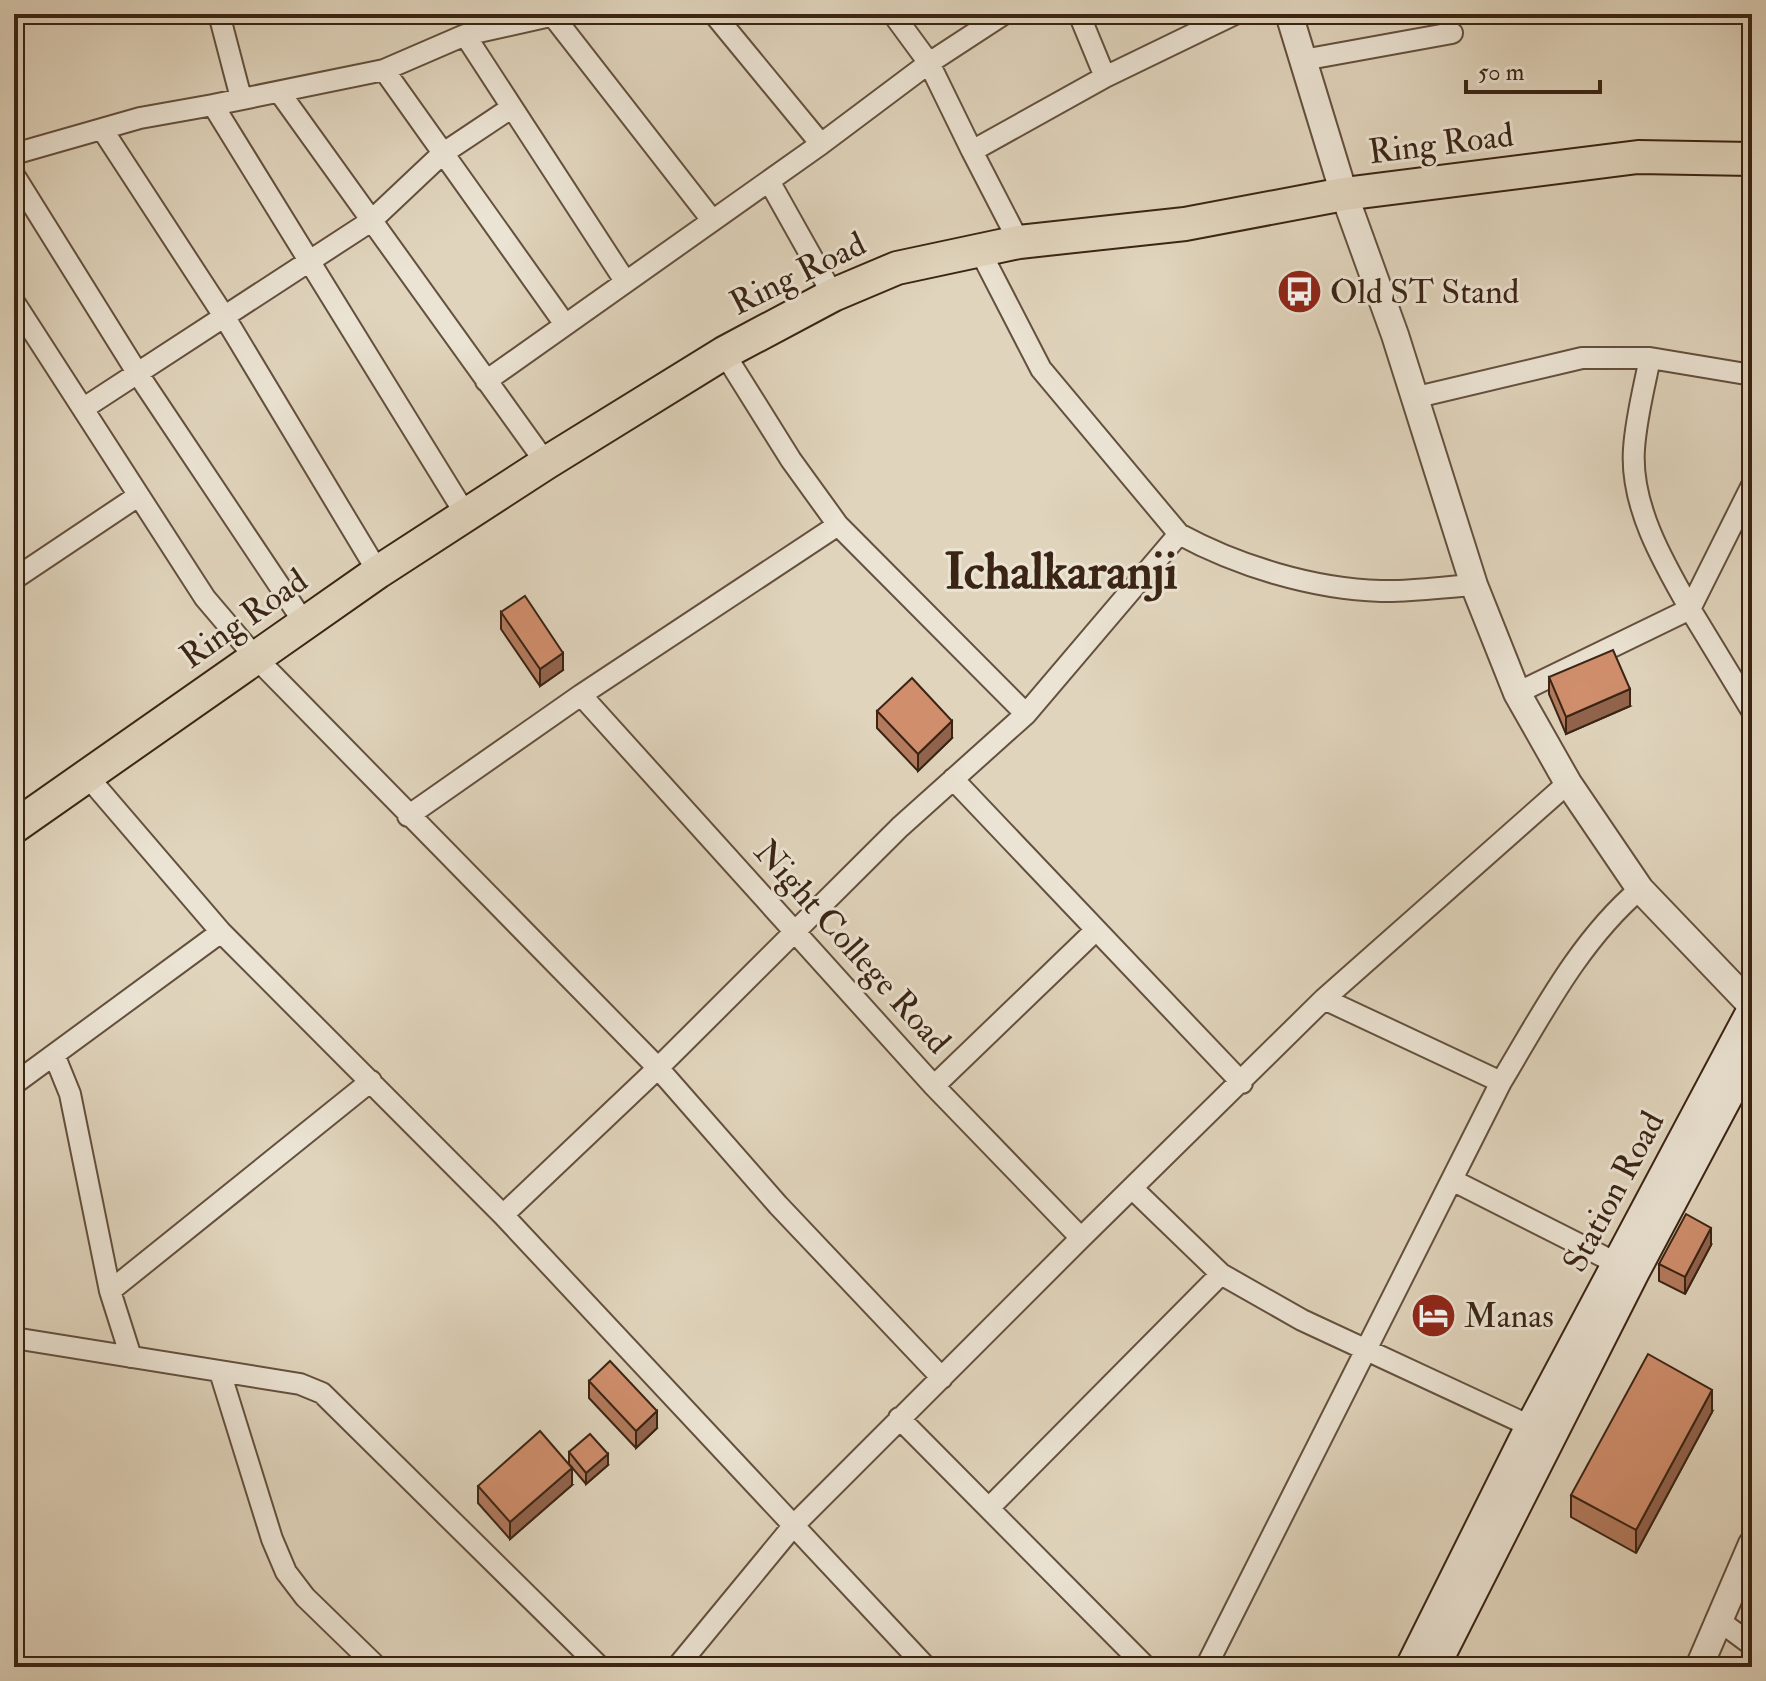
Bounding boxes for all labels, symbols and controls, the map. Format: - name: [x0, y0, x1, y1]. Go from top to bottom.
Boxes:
- scale bar: [1466, 44, 1600, 94]
- text: 50 m: [1478, 57, 1525, 88]
- street label: Ring Road: [1366, 114, 1516, 174]
- street label: Ring Road: [723, 223, 873, 325]
- bus stop icon: Old ST Stand: [1275, 268, 1323, 316]
- place label: Old ST Stand: [1330, 271, 1520, 314]
- district label: Ichalkaranji: [944, 541, 1178, 604]
- street label: Ring Road: [172, 559, 316, 678]
- street label: Night College Road: [744, 831, 960, 1063]
- street label: Station Road: [1554, 1104, 1674, 1280]
- hotel icon: Manas: [1409, 1292, 1457, 1340]
- place label: Manas: [1464, 1295, 1554, 1338]

